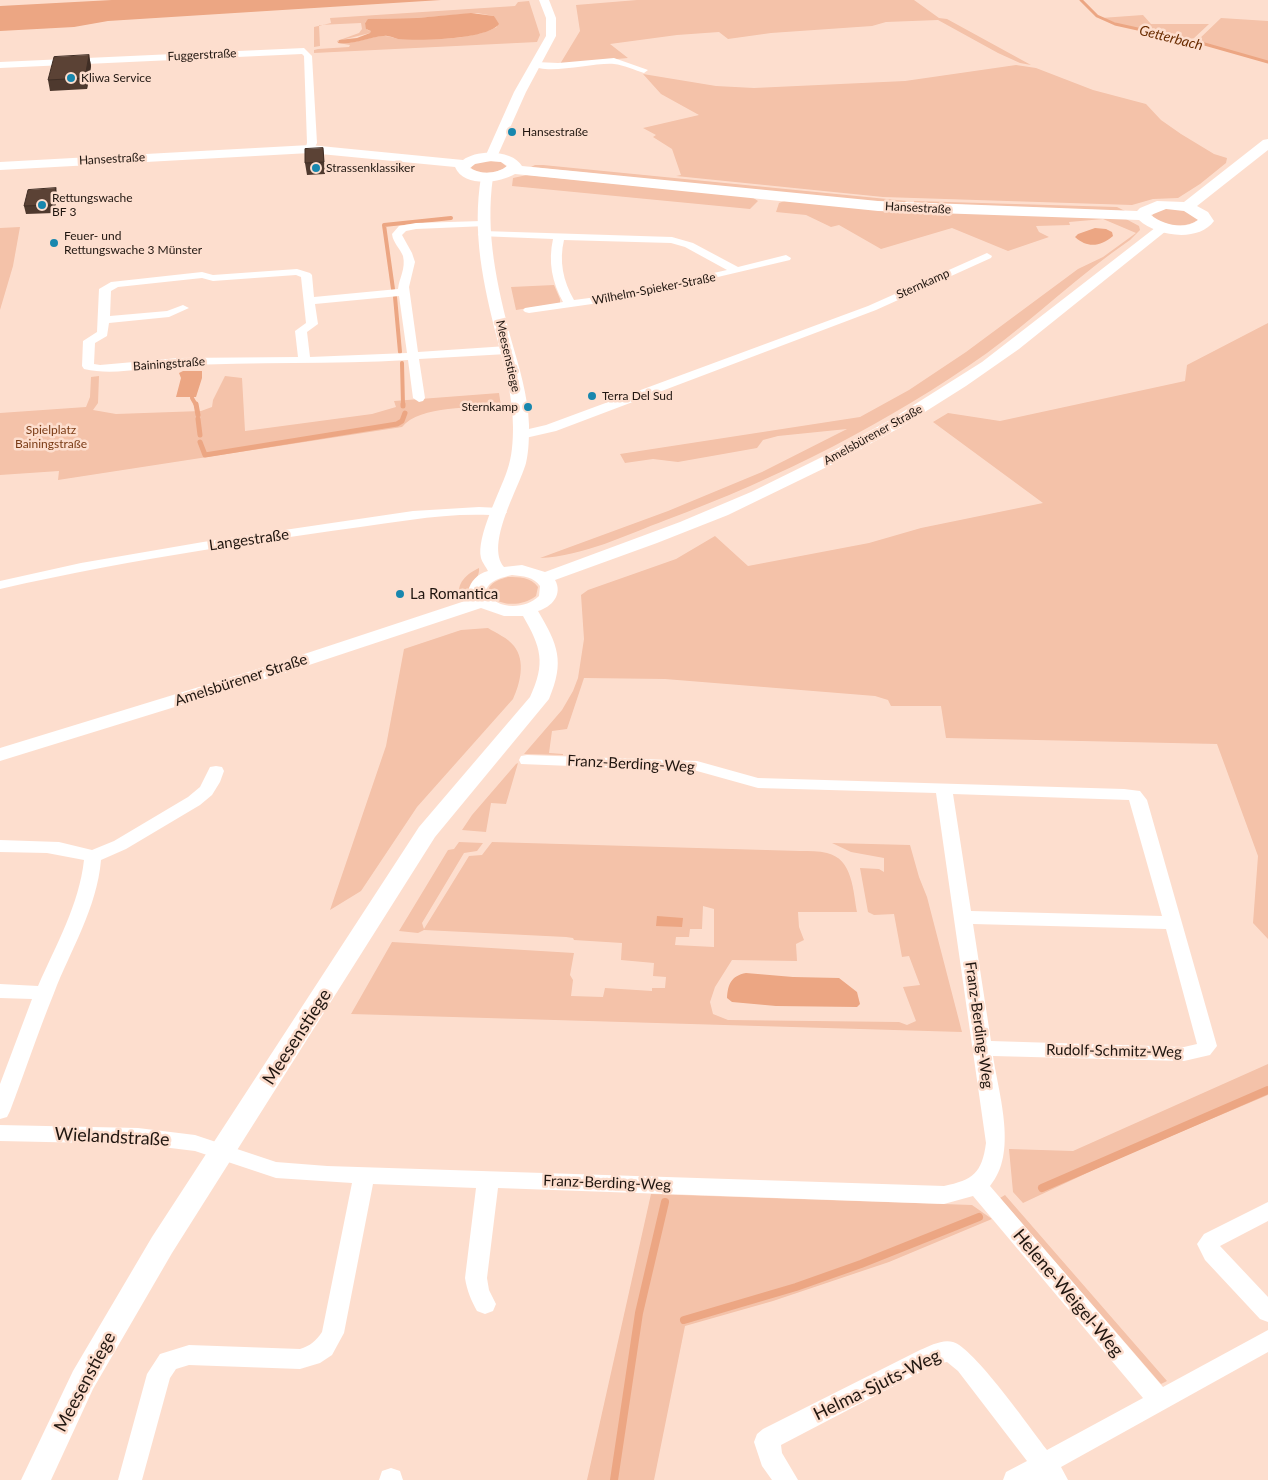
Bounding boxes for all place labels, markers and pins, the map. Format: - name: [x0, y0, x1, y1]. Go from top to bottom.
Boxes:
- place label: Kliwa Service: [81, 71, 151, 85]
- marker: Kliwa Service: [65, 72, 77, 84]
- place label: Hansestraße: [522, 125, 588, 139]
- marker: Hansestraße: [506, 126, 518, 138]
- place label: Strassenklassiker: [326, 161, 415, 175]
- marker: Strassenklassiker: [310, 162, 322, 174]
- place label: Rettungswache BF 3: [52, 191, 133, 219]
- marker: Rettungswache BF 3: [36, 199, 48, 211]
- place label: Feuer- und Rettungswache 3 Münster: [64, 229, 202, 257]
- marker: Feuer- und Rettungswache 3 Münster: [48, 237, 60, 249]
- place label: Terra Del Sud: [602, 389, 673, 403]
- marker: Terra Del Sud: [586, 390, 598, 402]
- place label: Sternkamp: [461, 400, 518, 414]
- marker: Sternkamp: [522, 401, 534, 413]
- place label: La Romantica: [410, 585, 498, 603]
- marker: La Romantica: [394, 588, 406, 600]

